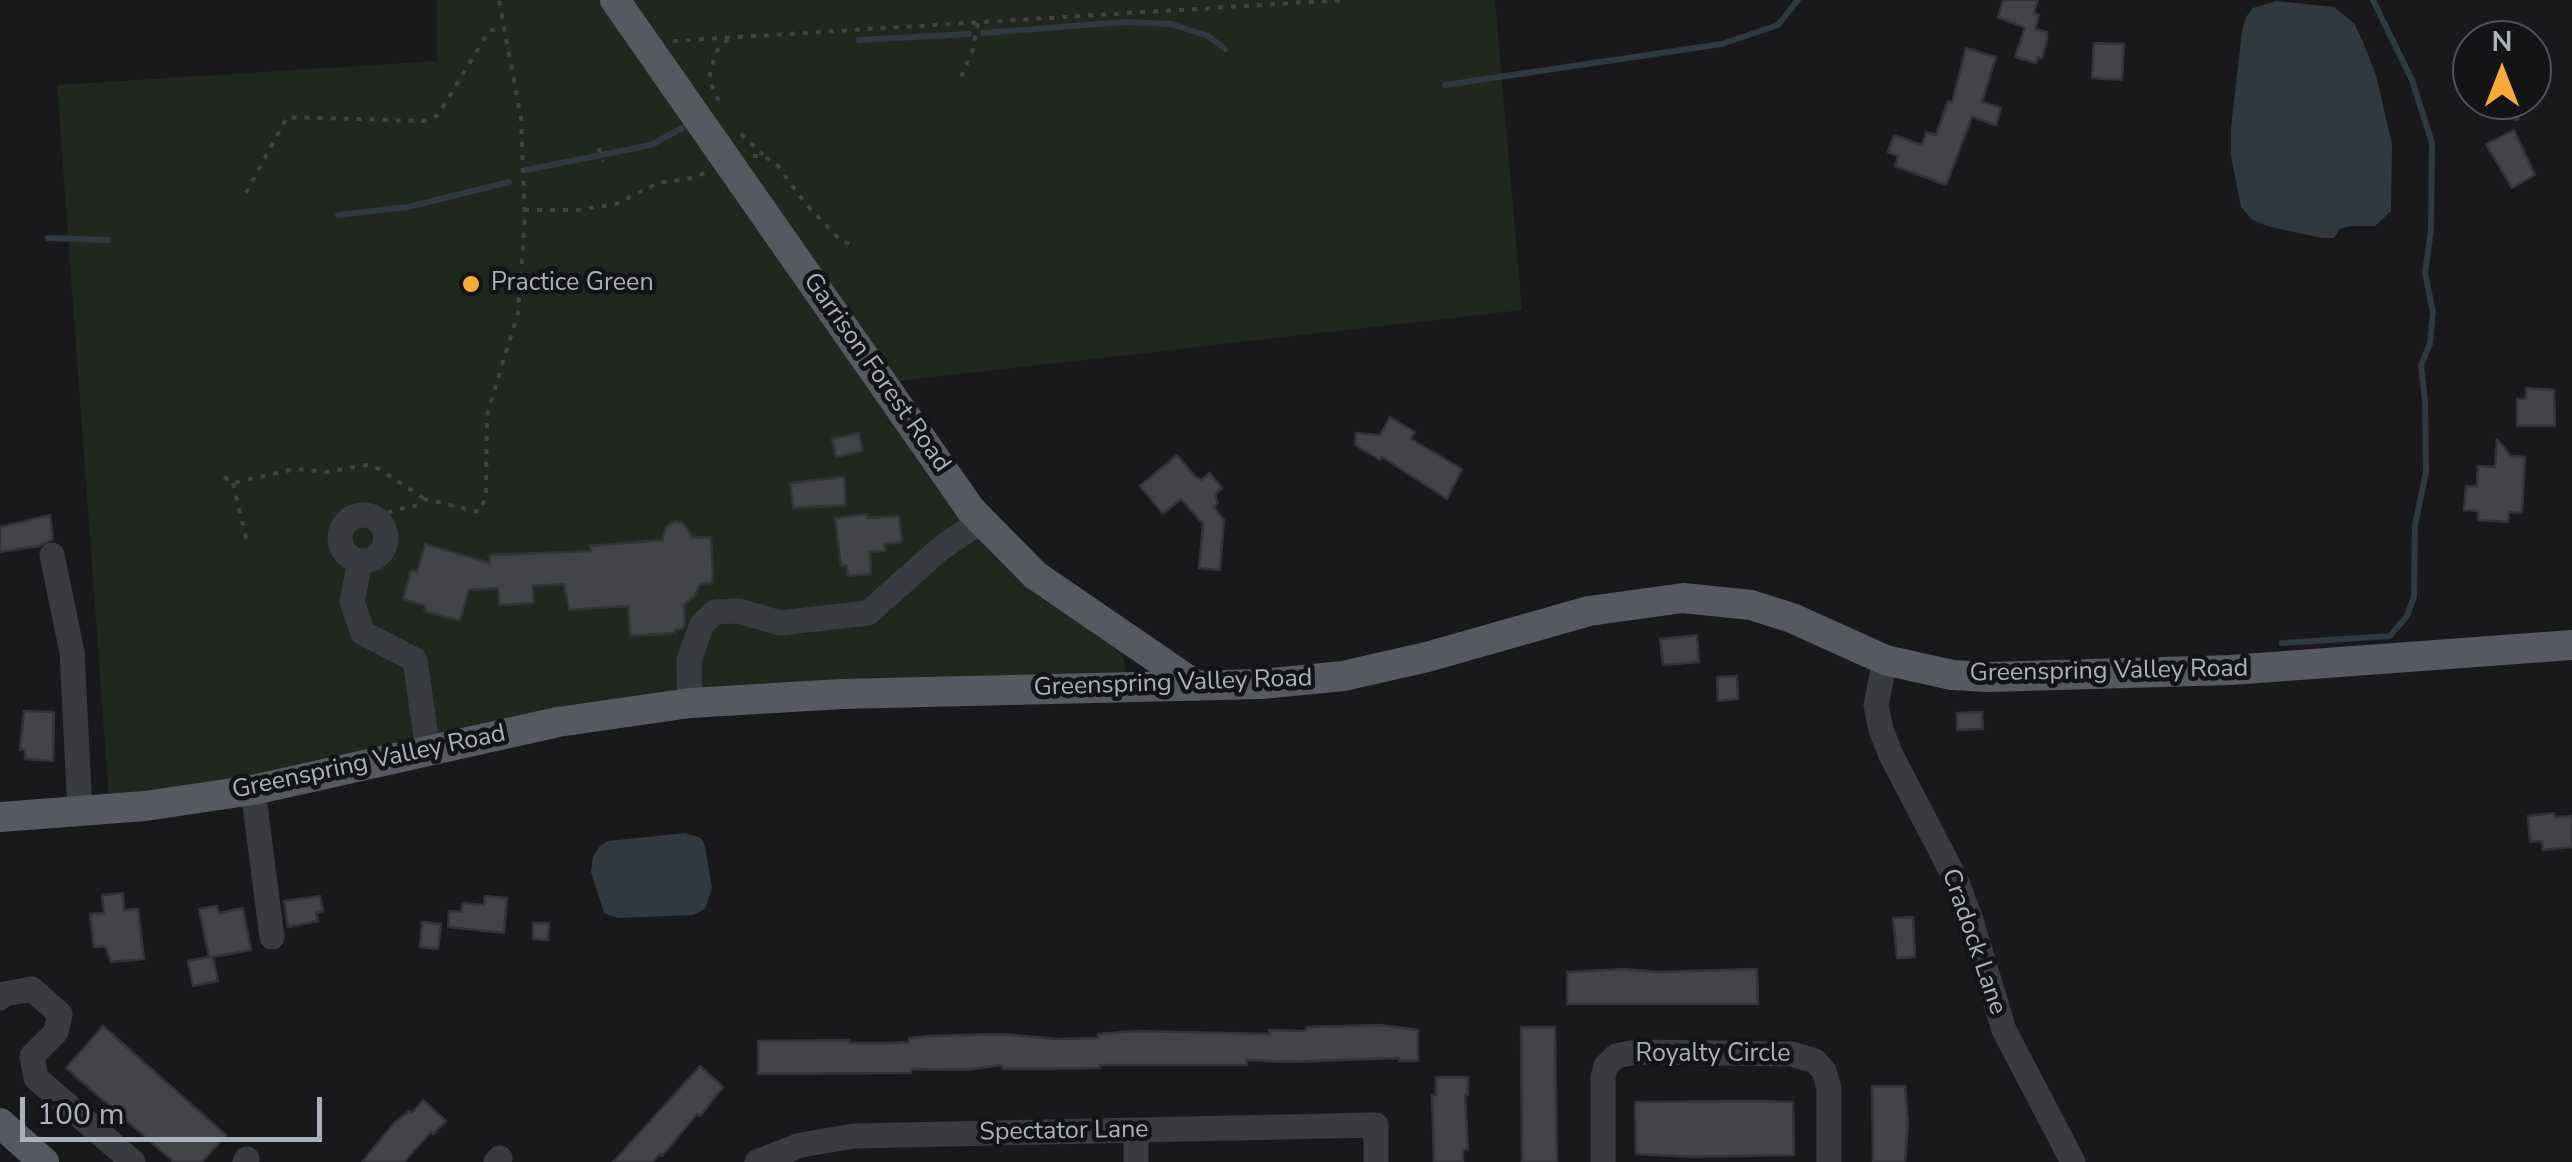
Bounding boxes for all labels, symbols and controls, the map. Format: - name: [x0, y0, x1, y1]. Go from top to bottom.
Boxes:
- north arrow: [2452, 20, 2552, 120]
- text: N: [2492, 23, 2512, 61]
- street label: Garrison Forest Road: [796, 268, 956, 478]
- place label: Practice Green: [491, 269, 654, 299]
- marker: Practice Green: [460, 273, 482, 295]
- street label: Greenspring Valley Road: [1969, 655, 2249, 689]
- street label: Greenspring Valley Road: [1033, 664, 1313, 704]
- street label: Greenspring Valley Road: [230, 719, 508, 807]
- street label: Cradock Lane: [1934, 865, 2012, 1019]
- street label: Royalty Circle: [1636, 1040, 1790, 1070]
- scale bar: [25, 1077, 328, 1139]
- text: 100 m: [37, 1094, 124, 1135]
- street label: Spectator Lane: [979, 1116, 1149, 1148]

